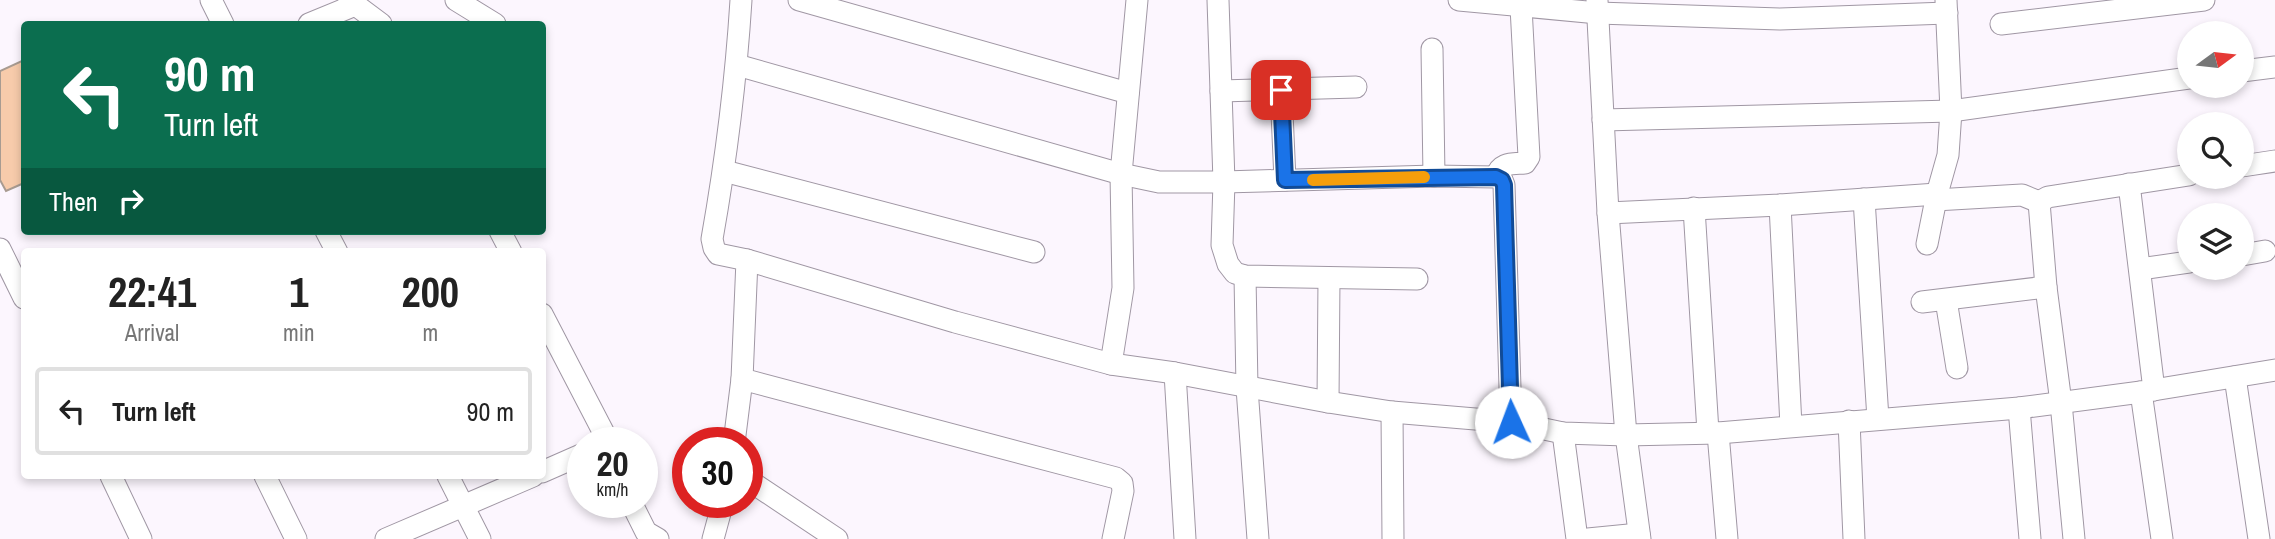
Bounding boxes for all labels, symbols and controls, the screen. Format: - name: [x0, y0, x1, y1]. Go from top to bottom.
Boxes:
- north arrow: [2177, 21, 2254, 98]
- map controls: [2177, 21, 2254, 280]
- text: 90 m: [164, 40, 256, 106]
- icon: left: [49, 49, 140, 140]
- pin: [1251, 60, 1311, 120]
- icon: arrive: [1262, 71, 1300, 109]
- text: Turn left: [164, 103, 258, 146]
- button: search: [2177, 112, 2254, 189]
- icon: right: [112, 182, 150, 220]
- text: Then: [49, 184, 98, 219]
- button: layers: [2177, 203, 2254, 280]
- text: 22:41: [108, 264, 196, 320]
- text: 1: [289, 264, 308, 320]
- text: 200: [402, 264, 459, 320]
- text: Arrival: [125, 317, 179, 348]
- text: min: [283, 317, 315, 348]
- text: m: [422, 317, 438, 348]
- position arrow: [1474, 385, 1548, 459]
- icon: left: [53, 392, 91, 430]
- text: Turn left: [112, 394, 196, 429]
- text: 90 m: [467, 394, 514, 429]
- speed limit sign: 30: [672, 427, 763, 518]
- text: 20: [597, 440, 628, 487]
- text: km/h: [597, 477, 629, 502]

